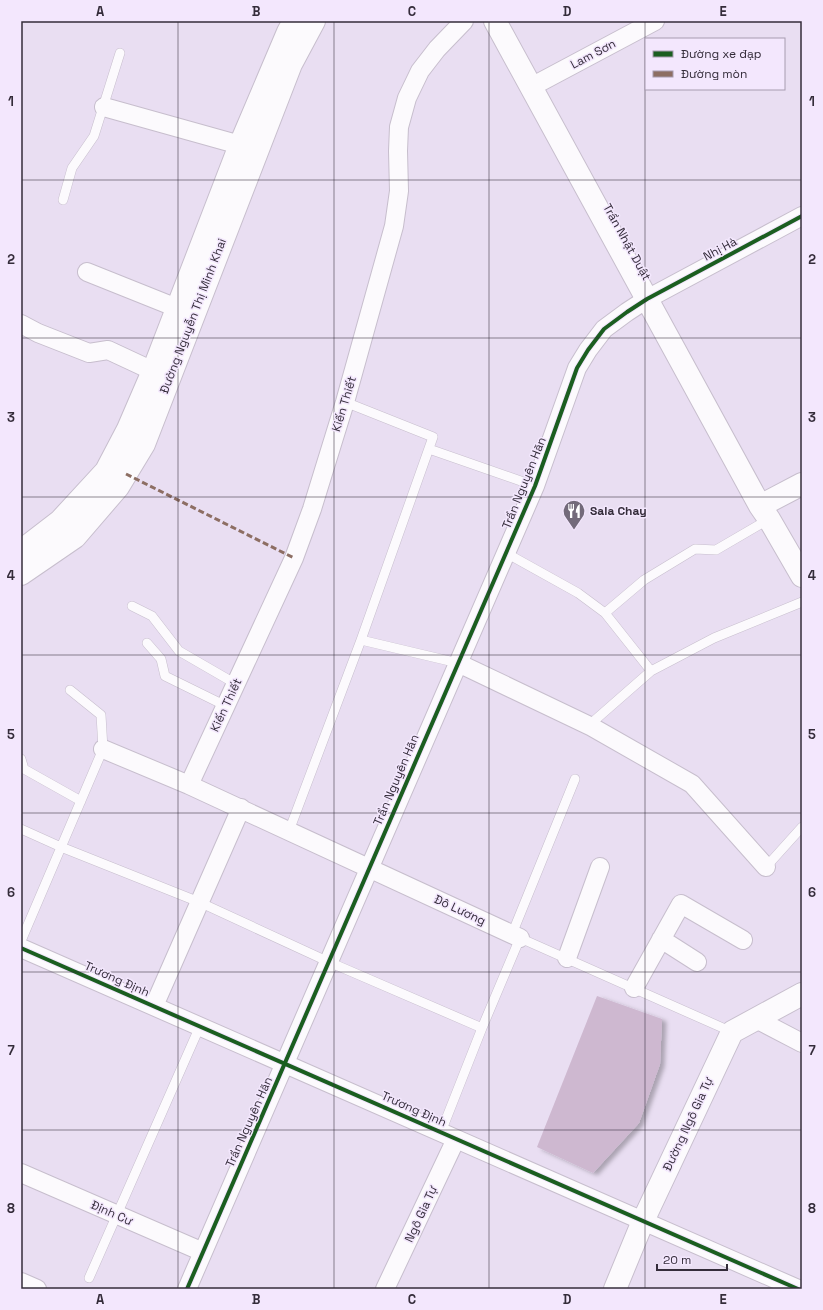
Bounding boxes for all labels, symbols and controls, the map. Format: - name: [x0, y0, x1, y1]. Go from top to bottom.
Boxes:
- text: A: [96, 3, 105, 20]
- text: B: [252, 3, 261, 20]
- text: C: [408, 3, 416, 20]
- text: D: [563, 3, 572, 20]
- text: E: [719, 3, 727, 20]
- street label: Lam Sơn: [568, 35, 618, 73]
- legend: [645, 38, 785, 90]
- text: Đường xe đạp: [681, 46, 762, 62]
- text: Đường mòn: [681, 66, 747, 82]
- text: 1: [8, 93, 14, 110]
- text: 1: [809, 93, 815, 110]
- street label: Trần Nhật Duật: [599, 201, 655, 283]
- street label: Nhị Hà: [700, 233, 740, 265]
- street label: Đường Nguyễn Thị Minh Khai: [156, 236, 230, 396]
- text: 2: [7, 251, 15, 268]
- text: 2: [808, 251, 816, 268]
- street label: Kiến Thiết: [328, 374, 360, 434]
- text: 3: [7, 409, 15, 426]
- text: 3: [808, 409, 816, 426]
- street label: Trần Nguyên Hãn: [498, 435, 550, 531]
- restaurant icon: Sala Chay: [561, 498, 587, 531]
- place label: Sala Chay: [590, 503, 647, 519]
- text: 4: [7, 567, 15, 584]
- text: 4: [808, 567, 816, 584]
- street label: Kiến Thiết: [207, 676, 245, 734]
- text: 5: [7, 726, 15, 743]
- text: 5: [808, 726, 816, 743]
- street label: Trần Nguyên Hãn: [370, 732, 422, 828]
- text: 6: [7, 884, 15, 901]
- text: 6: [808, 884, 816, 901]
- street label: Đô Lương: [432, 891, 488, 929]
- street label: Trương Định: [82, 958, 152, 1000]
- text: 7: [7, 1042, 15, 1059]
- text: 7: [808, 1042, 816, 1059]
- street label: Trần Nguyên Hãn: [222, 1074, 276, 1170]
- street label: Đường Ngô Gia Tự: [659, 1074, 717, 1174]
- street label: Trương Định: [379, 1088, 449, 1130]
- street label: Ngô Gia Tự: [401, 1183, 441, 1245]
- street label: Định Cư: [88, 1197, 136, 1229]
- text: 8: [7, 1200, 15, 1217]
- text: 8: [808, 1200, 816, 1217]
- scale bar: [657, 1246, 727, 1272]
- text: 20 m: [663, 1252, 691, 1268]
- text: A: [96, 1291, 105, 1308]
- text: B: [252, 1291, 261, 1308]
- text: C: [408, 1291, 416, 1308]
- text: D: [563, 1291, 572, 1308]
- text: E: [719, 1291, 727, 1308]

